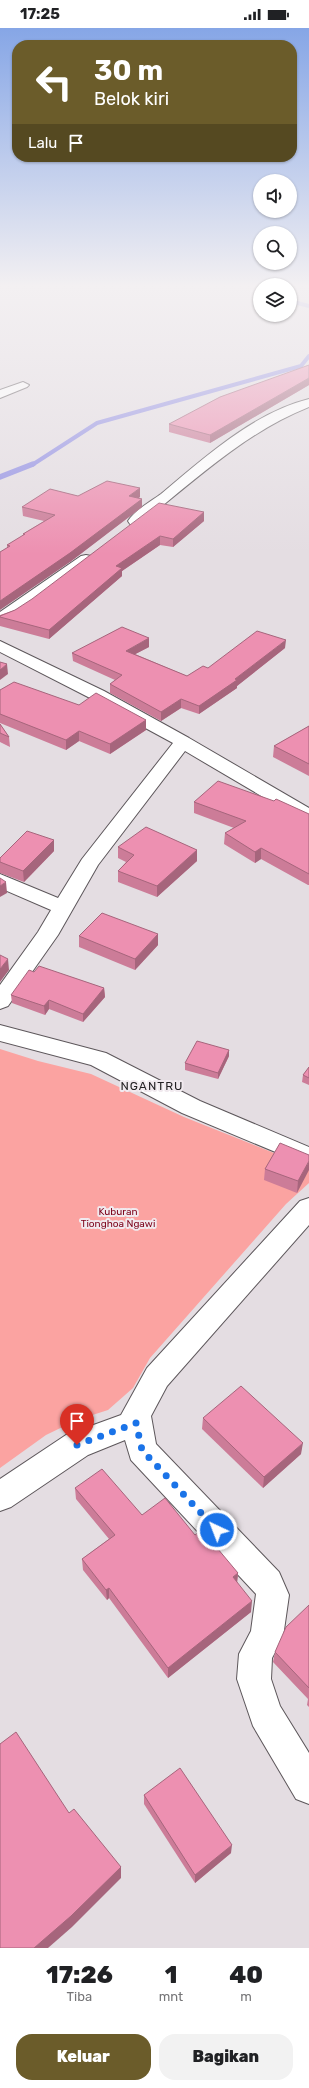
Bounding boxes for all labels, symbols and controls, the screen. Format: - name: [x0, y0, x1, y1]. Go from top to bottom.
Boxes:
- text: 17:25: [20, 5, 60, 23]
- text: 30 m: [94, 54, 163, 87]
- icon: left: [28, 56, 80, 108]
- text: Belok kiri: [94, 88, 169, 110]
- icon: arrive: [65, 132, 87, 154]
- text: Lalu: [28, 134, 57, 152]
- map controls: [253, 174, 297, 322]
- button: sound: [253, 174, 297, 218]
- button: search: [253, 226, 297, 270]
- button: layers: [253, 278, 297, 322]
- district label: NGANTRU: [121, 1079, 183, 1093]
- park label: Kuburan Tionghoa Ngawi: [81, 1206, 155, 1230]
- pin: [60, 1404, 94, 1445]
- icon: arrive: [66, 1410, 88, 1432]
- position arrow: [196, 1509, 238, 1551]
- text: 17:26: [46, 1961, 113, 1989]
- text: 1: [165, 1961, 177, 1989]
- text: 40: [229, 1961, 263, 1989]
- text: Tiba: [67, 1989, 92, 2004]
- text: mnt: [159, 1989, 183, 2004]
- text: m: [240, 1989, 252, 2004]
- button: Keluar: [16, 2034, 151, 2080]
- button: Bagikan: [159, 2034, 293, 2080]

